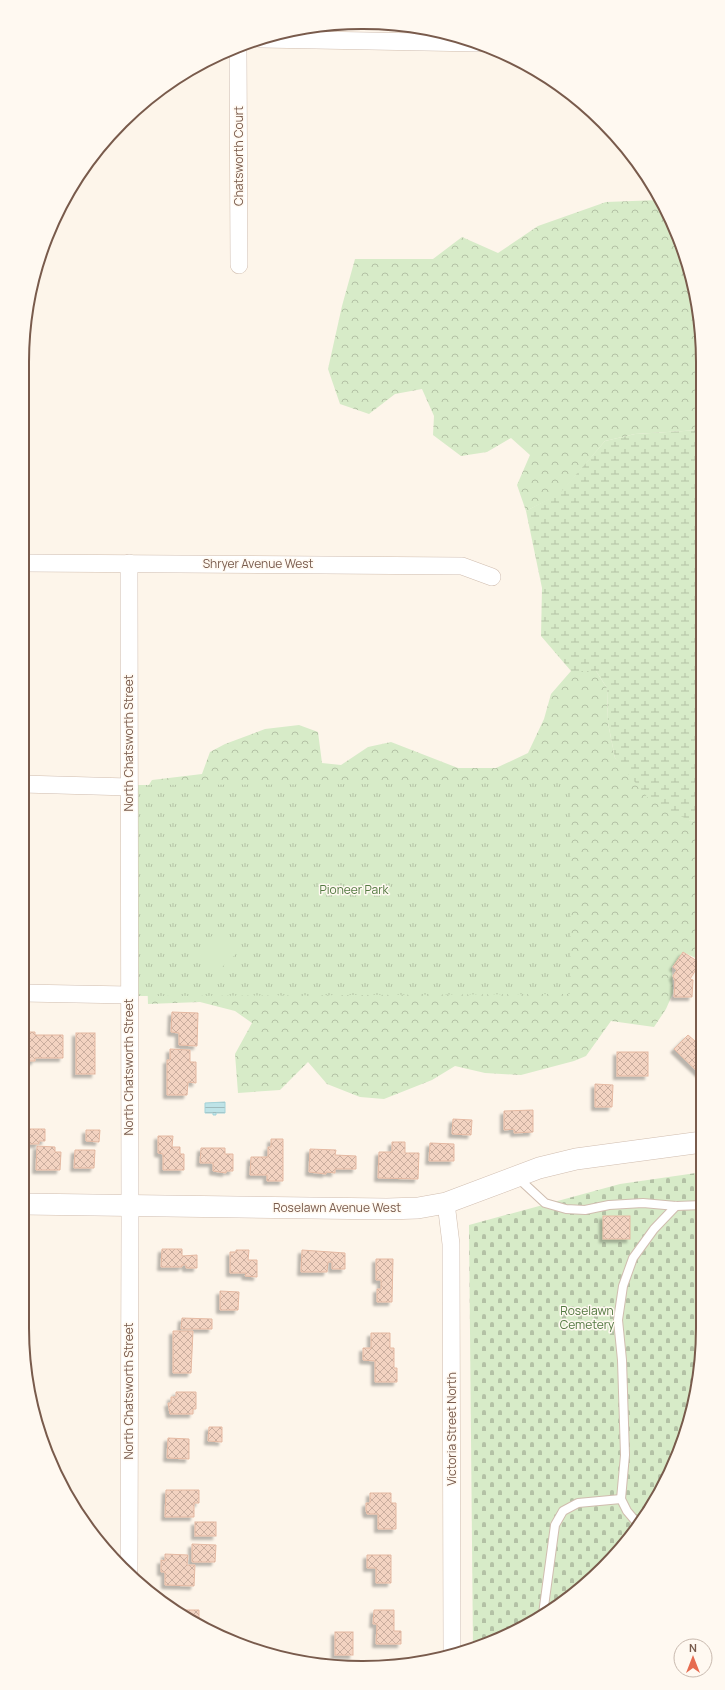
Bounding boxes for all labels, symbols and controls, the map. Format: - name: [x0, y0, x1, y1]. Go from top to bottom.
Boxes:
- street label: Chatsworth Court: [230, 106, 247, 206]
- street label: Shryer Avenue West: [203, 555, 314, 572]
- street label: North Chatsworth Street: [120, 674, 137, 812]
- park label: Pioneer Park: [320, 881, 389, 898]
- street label: North Chatsworth Street: [120, 998, 137, 1136]
- street label: Roselawn Avenue West: [273, 1199, 401, 1216]
- park label: Roselawn Cemetery: [560, 1302, 615, 1333]
- street label: North Chatsworth Street: [120, 1322, 137, 1460]
- street label: Victoria Street North: [443, 1372, 460, 1486]
- north arrow: [673, 1638, 713, 1678]
- text: N: [689, 1640, 697, 1655]

